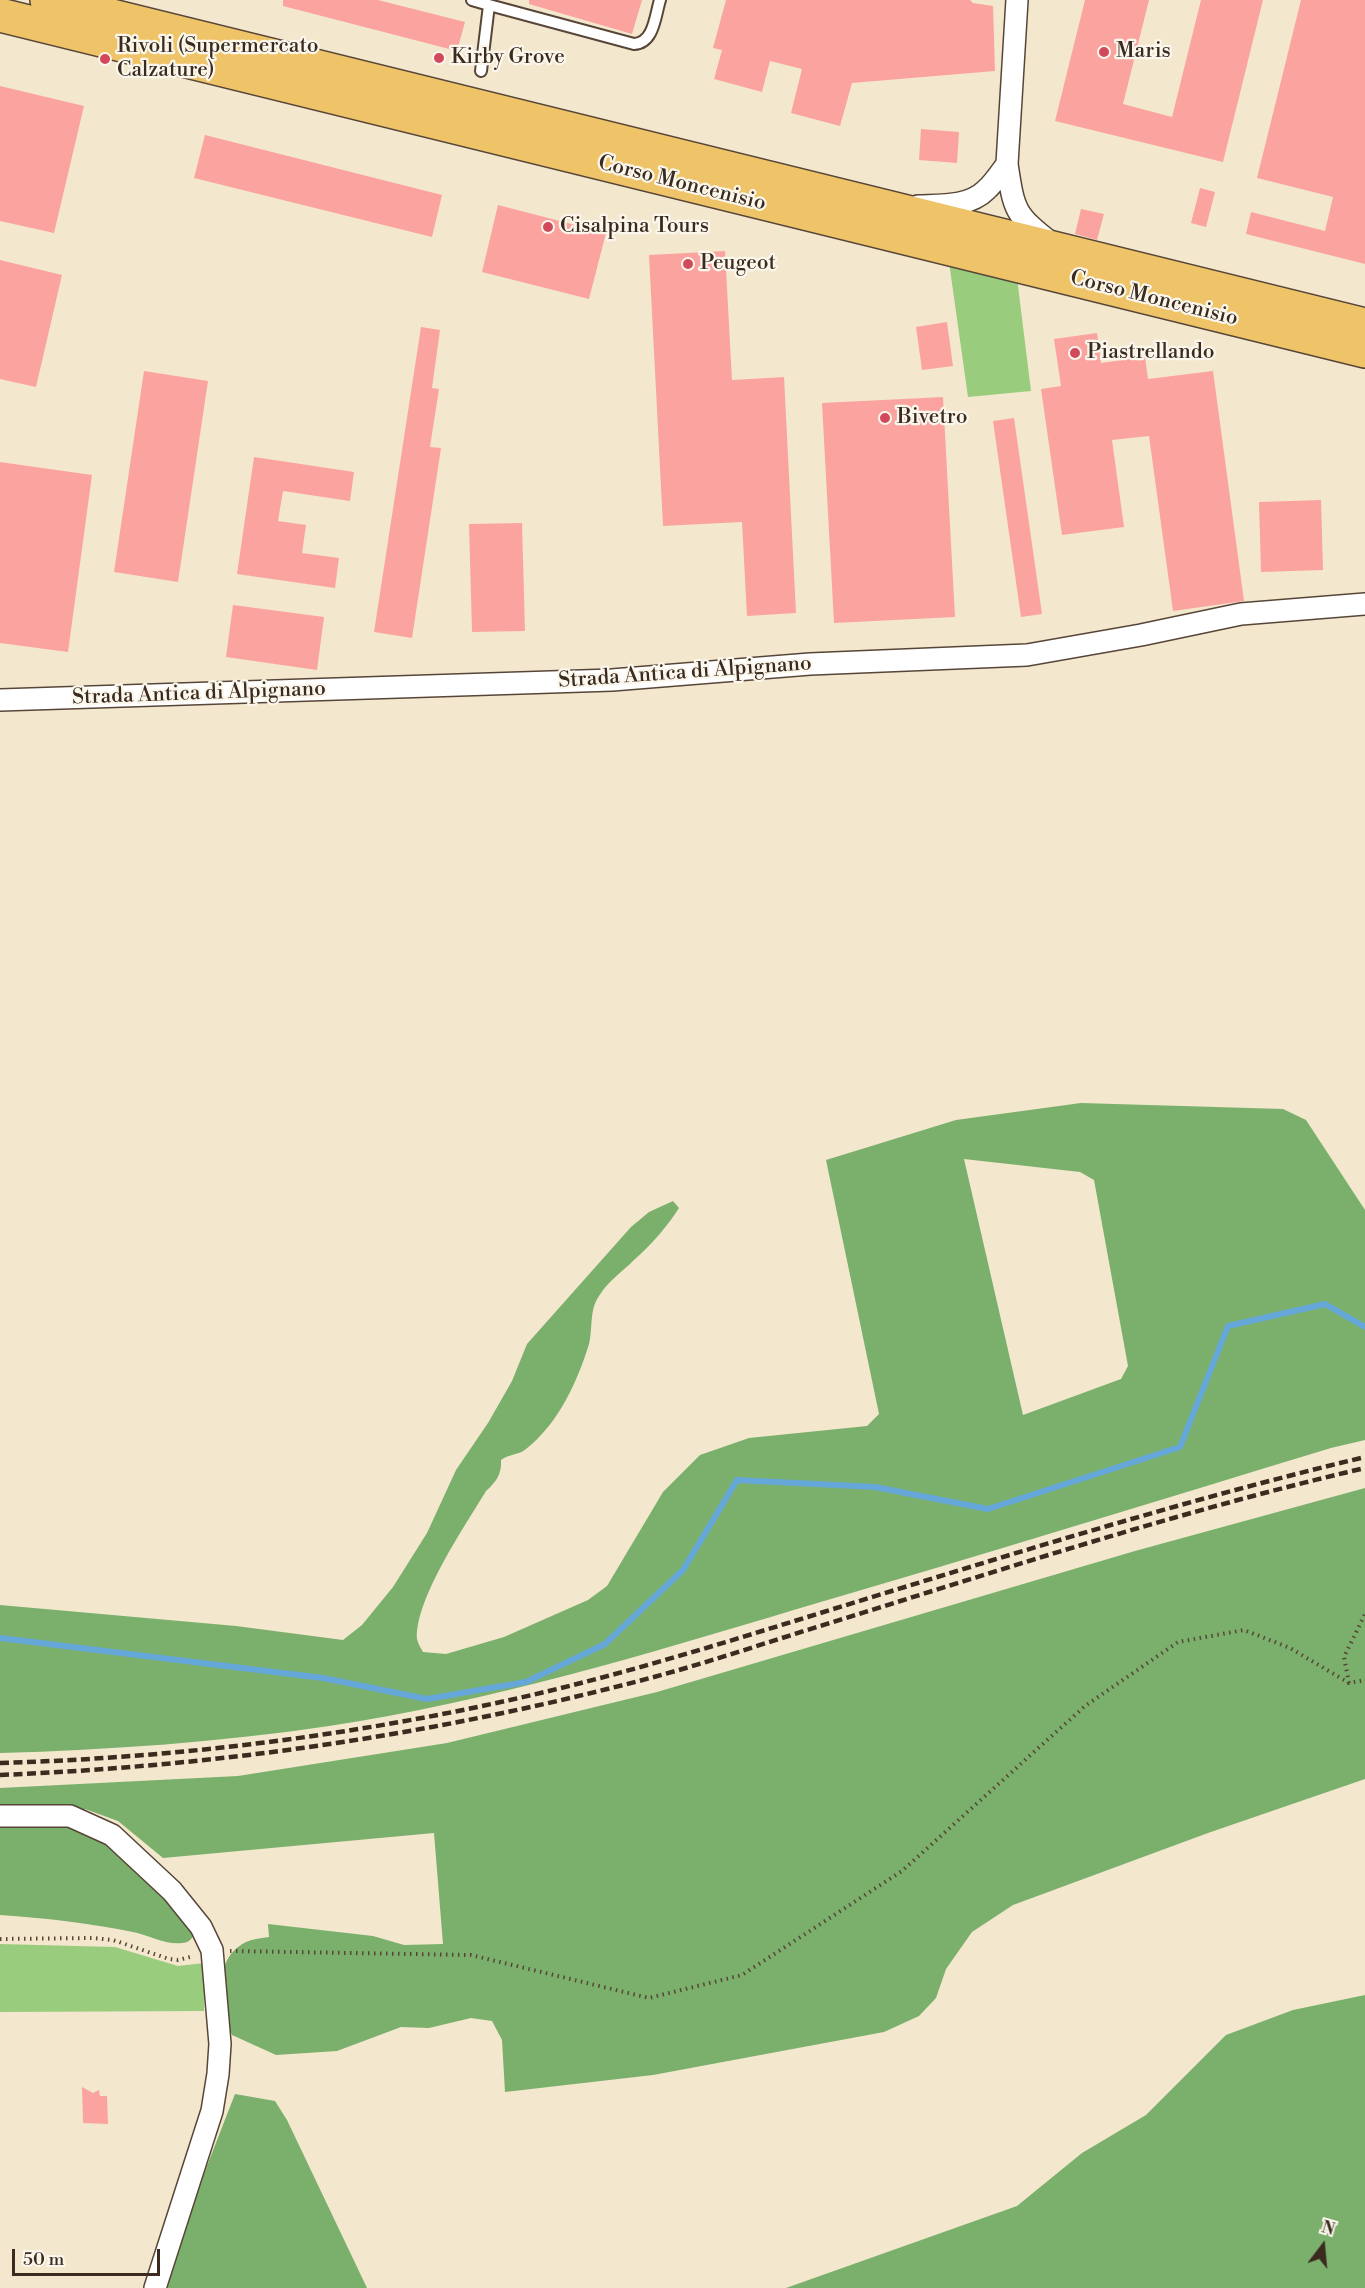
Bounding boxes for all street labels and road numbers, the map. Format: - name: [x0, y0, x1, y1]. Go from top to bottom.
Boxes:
- street label: Corso Moncenisio: [595, 151, 769, 217]
- street label: Corso Moncenisio: [1067, 266, 1241, 332]
- street label: Strada Antica di Alpignano: [557, 652, 813, 694]
- street label: Strada Antica di Alpignano: [72, 677, 326, 711]

